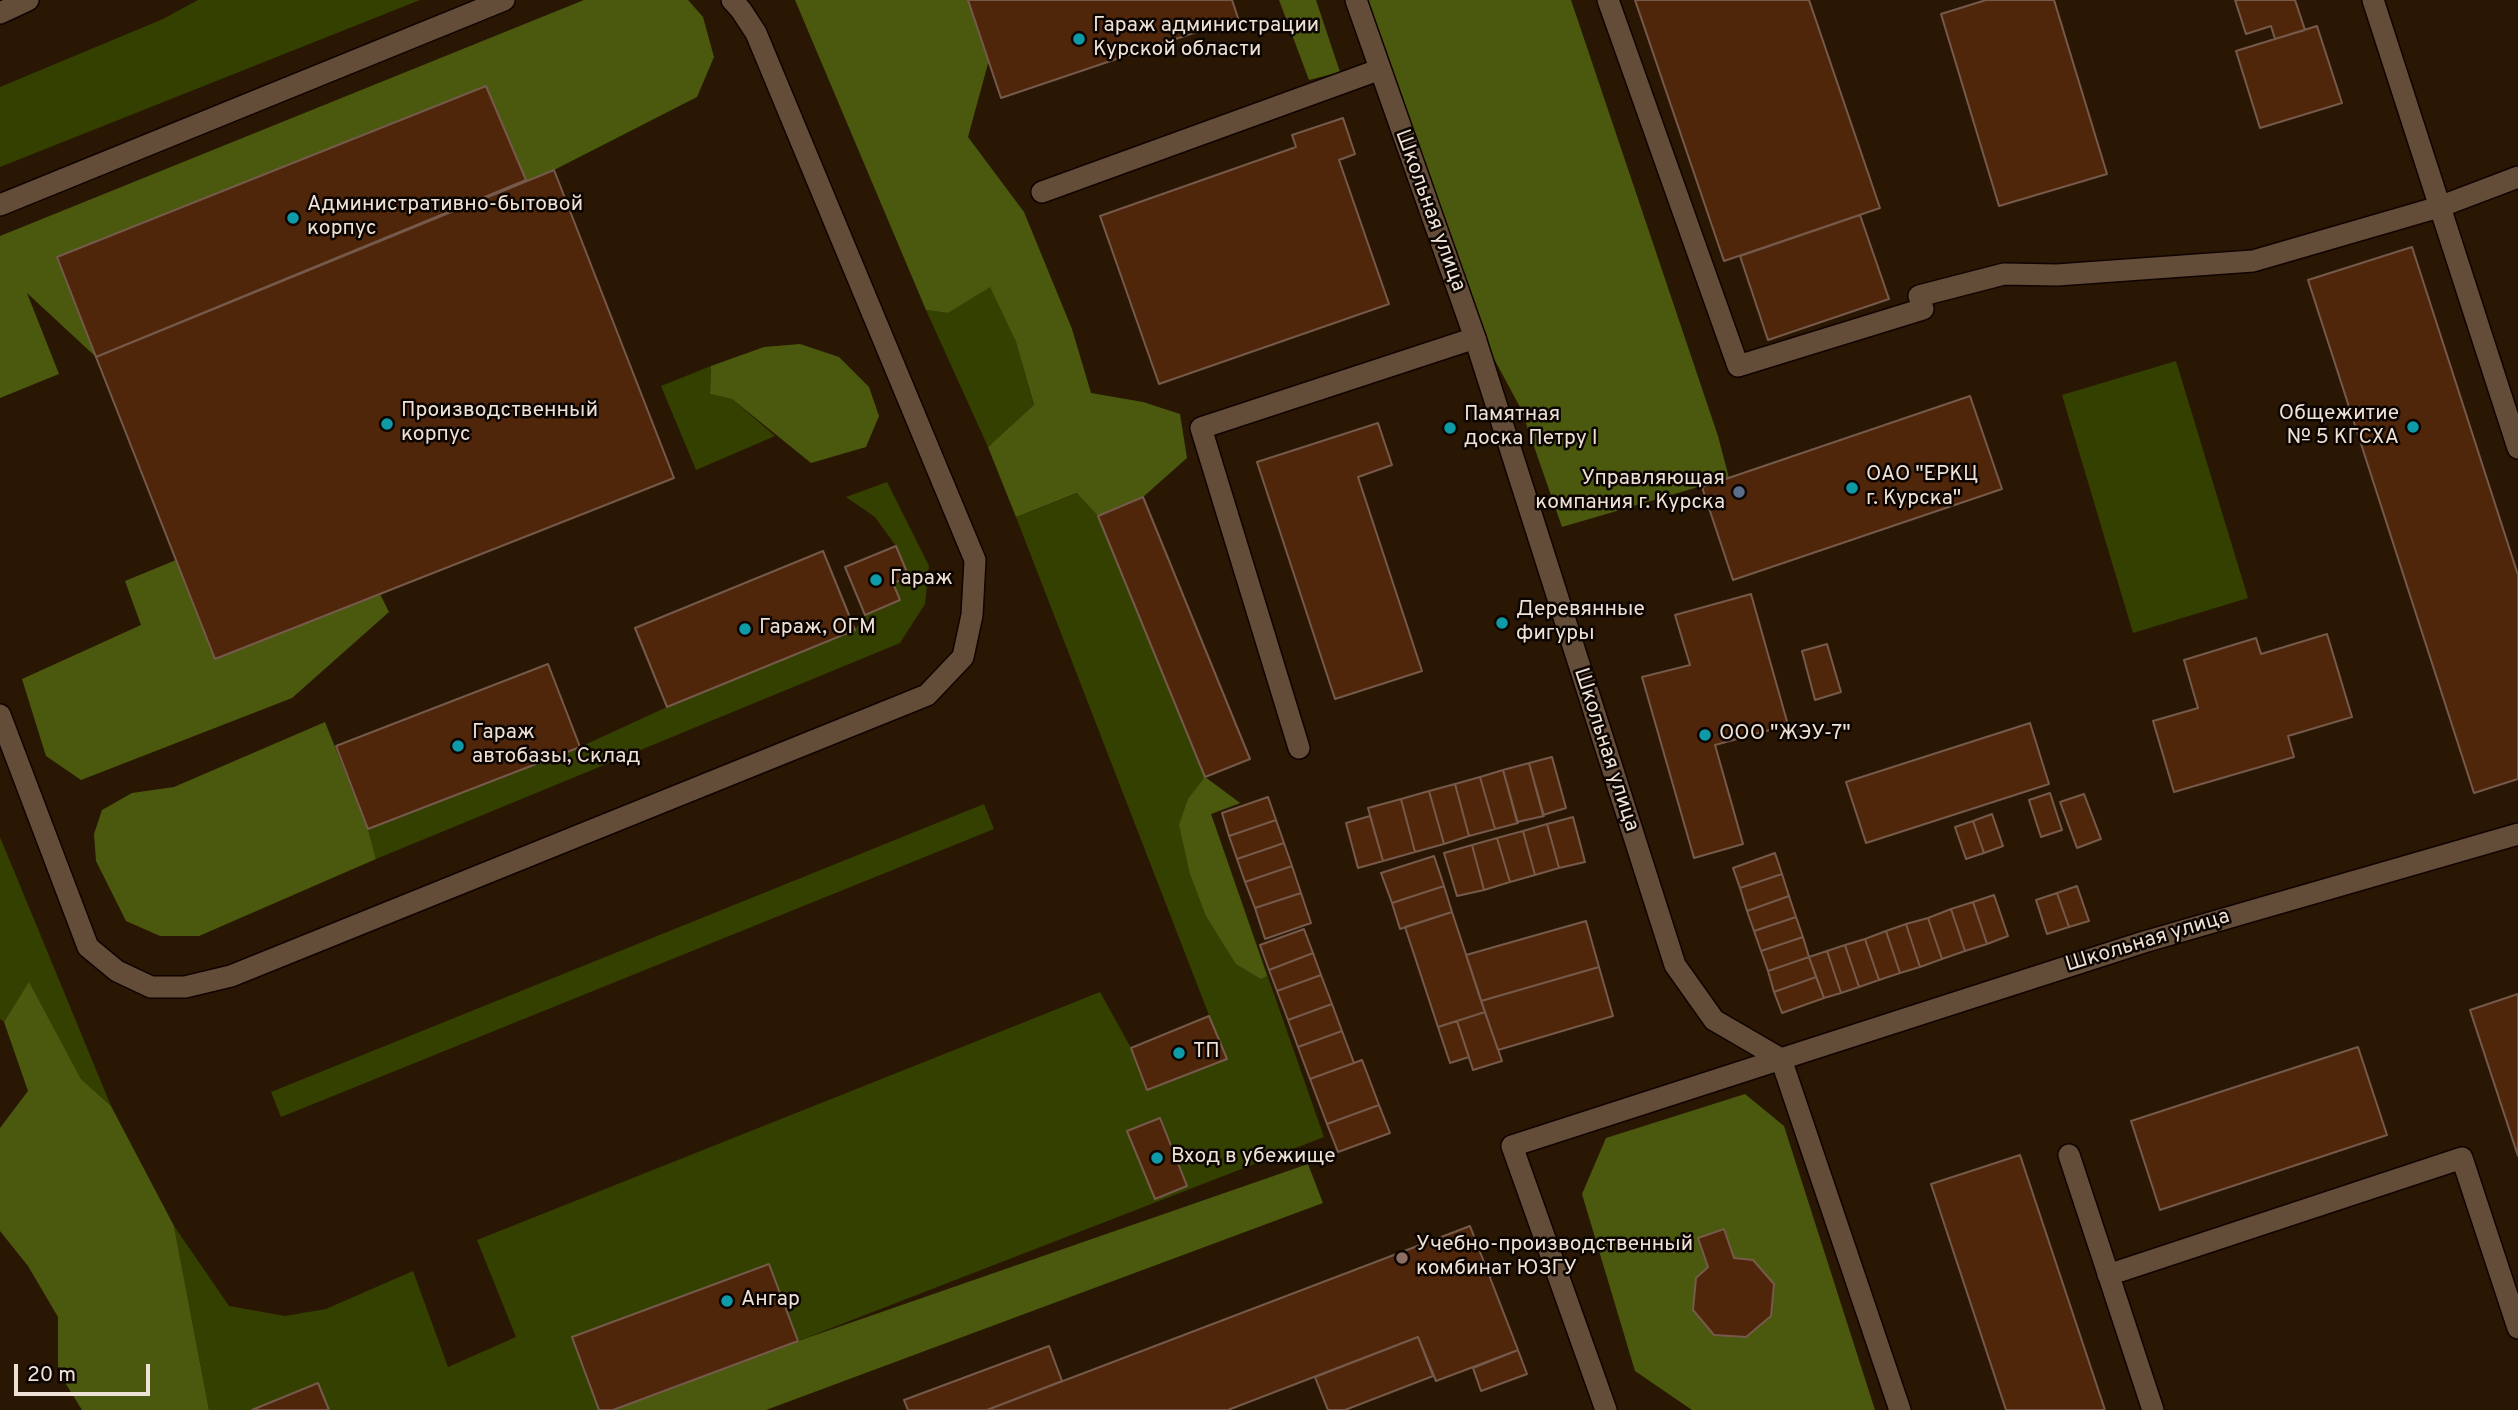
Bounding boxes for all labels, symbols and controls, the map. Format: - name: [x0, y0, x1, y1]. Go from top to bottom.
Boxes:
- place label: Гараж администрации Курской области: [1093, 14, 1319, 64]
- marker: Гараж администрации Курской области: [1071, 31, 1087, 47]
- street label: Школьная улица: [1388, 127, 1470, 295]
- place label: Административно-бытовой корпус: [307, 193, 583, 243]
- marker: Административно-бытовой корпус: [285, 210, 301, 226]
- place label: Производственный корпус: [401, 399, 598, 449]
- place label: Общежитие № 5 КГСХА: [2279, 402, 2399, 452]
- place label: Памятная доска Петру I: [1464, 403, 1598, 453]
- marker: Производственный корпус: [379, 416, 395, 432]
- marker: Общежитие № 5 КГСХА: [2405, 419, 2421, 435]
- marker: Памятная доска Петру I: [1442, 420, 1458, 436]
- place label: ОАО "ЕРКЦ г. Курска": [1866, 463, 1978, 513]
- place label: Управляющая компания г. Курска: [1535, 467, 1725, 517]
- marker: ОАО "ЕРКЦ г. Курска": [1844, 480, 1860, 496]
- marker: Управляющая компания г. Курска: [1731, 484, 1747, 500]
- place label: Гараж: [890, 567, 953, 593]
- marker: Гараж: [868, 572, 884, 588]
- place label: Деревянные фигуры: [1516, 598, 1645, 648]
- marker: Деревянные фигуры: [1494, 615, 1510, 631]
- place label: Гараж, ОГМ: [759, 616, 876, 642]
- marker: Гараж, ОГМ: [737, 621, 753, 637]
- street label: Школьная улица: [1567, 665, 1643, 835]
- place label: Гараж автобазы, Склад: [472, 721, 641, 771]
- place label: ООО "ЖЭУ-7": [1719, 722, 1851, 748]
- marker: ООО "ЖЭУ-7": [1697, 727, 1713, 743]
- marker: Гараж автобазы, Склад: [450, 738, 466, 754]
- street label: Школьная улица: [2063, 905, 2233, 979]
- place label: ТП: [1193, 1040, 1220, 1066]
- marker: ТП: [1171, 1045, 1187, 1061]
- place label: Вход в убежище: [1171, 1145, 1336, 1171]
- marker: Вход в убежище: [1149, 1150, 1165, 1166]
- place label: Учебно-производственный комбинат ЮЗГУ: [1416, 1233, 1693, 1283]
- marker: Учебно-производственный комбинат ЮЗГУ: [1394, 1250, 1410, 1266]
- place label: Ангар: [741, 1288, 800, 1314]
- marker: Ангар: [719, 1293, 735, 1309]
- scale bar: [18, 1350, 154, 1394]
- text: 20 m: [27, 1362, 76, 1389]

